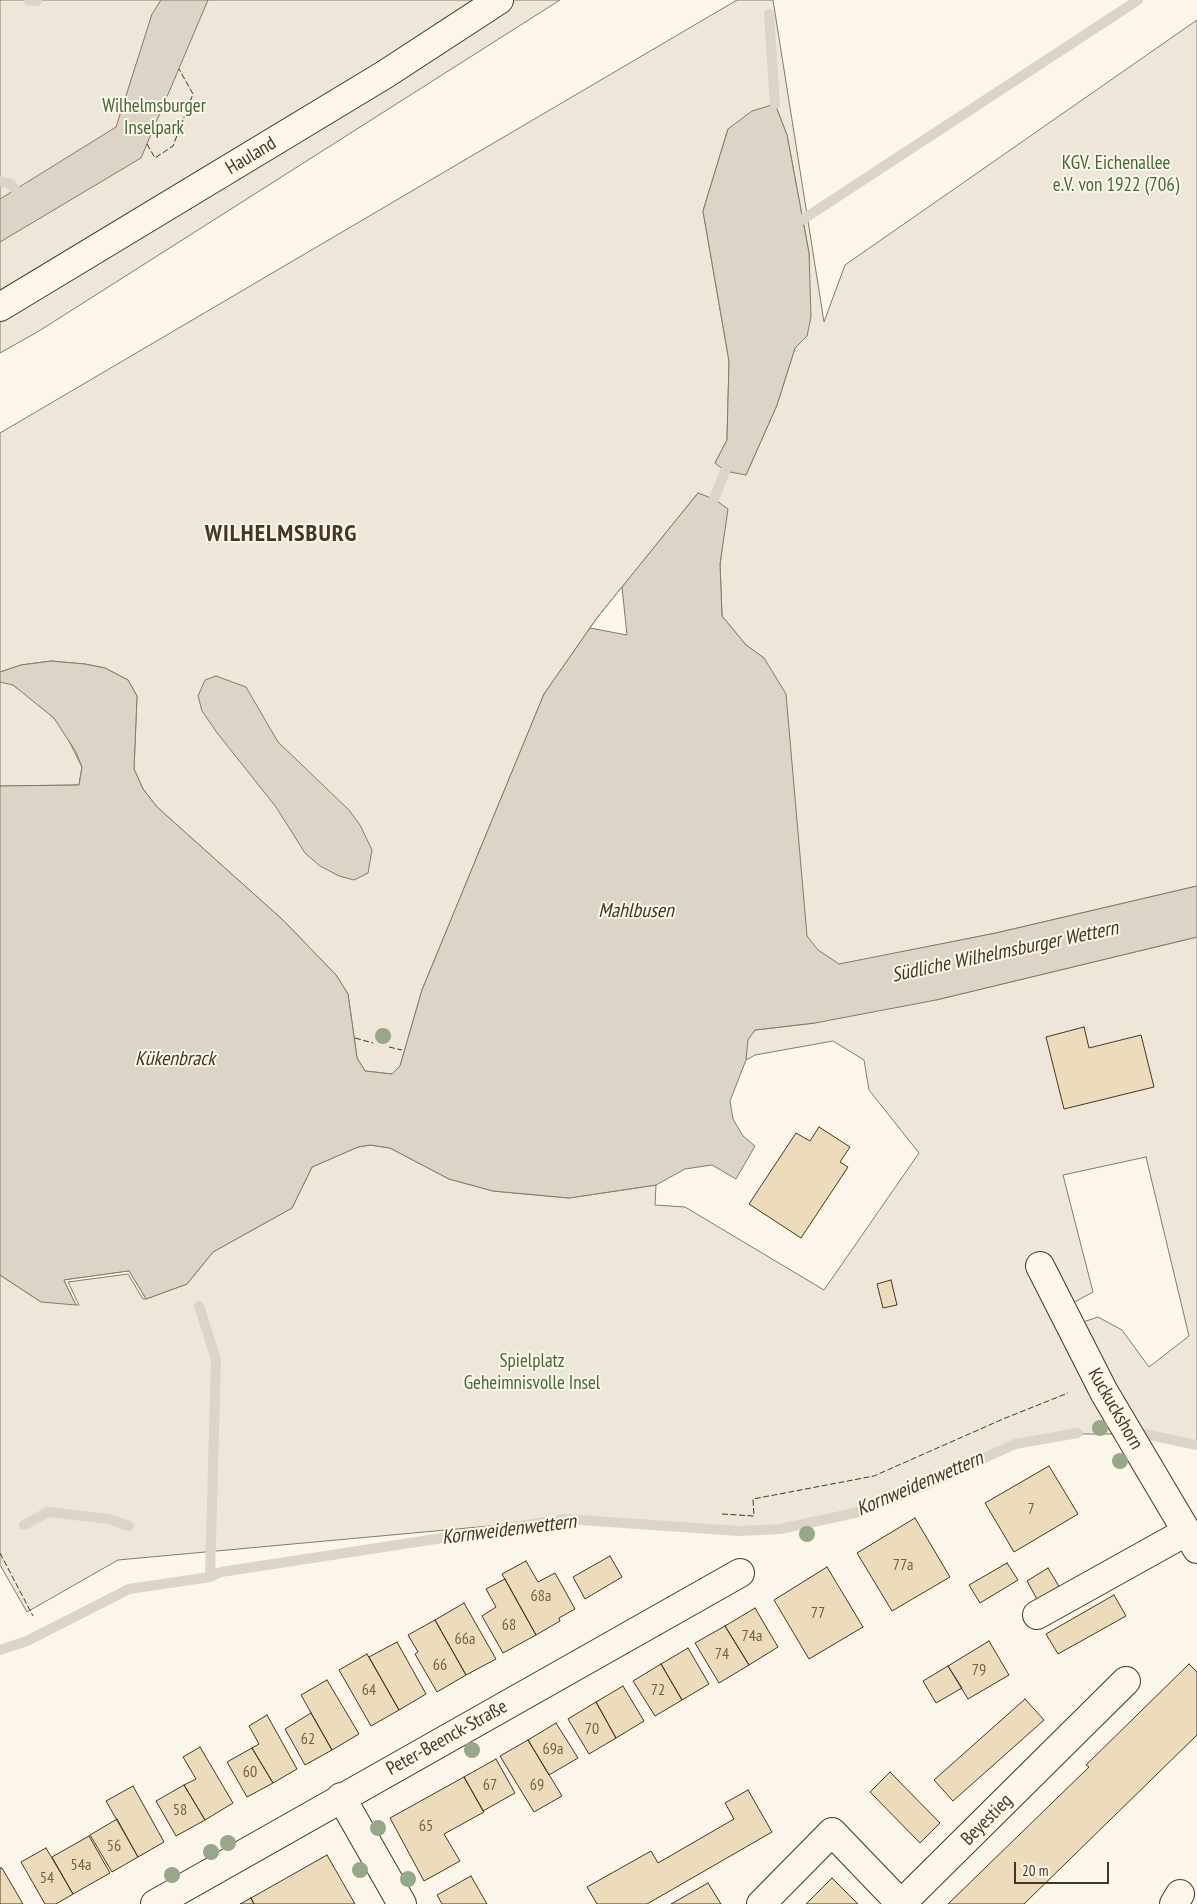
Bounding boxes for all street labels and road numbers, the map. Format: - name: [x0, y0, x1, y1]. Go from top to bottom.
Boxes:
- street label: Hauland: [222, 132, 280, 180]
- street label: Kuckuckshorn: [1083, 1364, 1147, 1454]
- street label: Peter-Beenck-Straße: [383, 1695, 511, 1781]
- street label: Beyestieg: [957, 1790, 1017, 1850]

